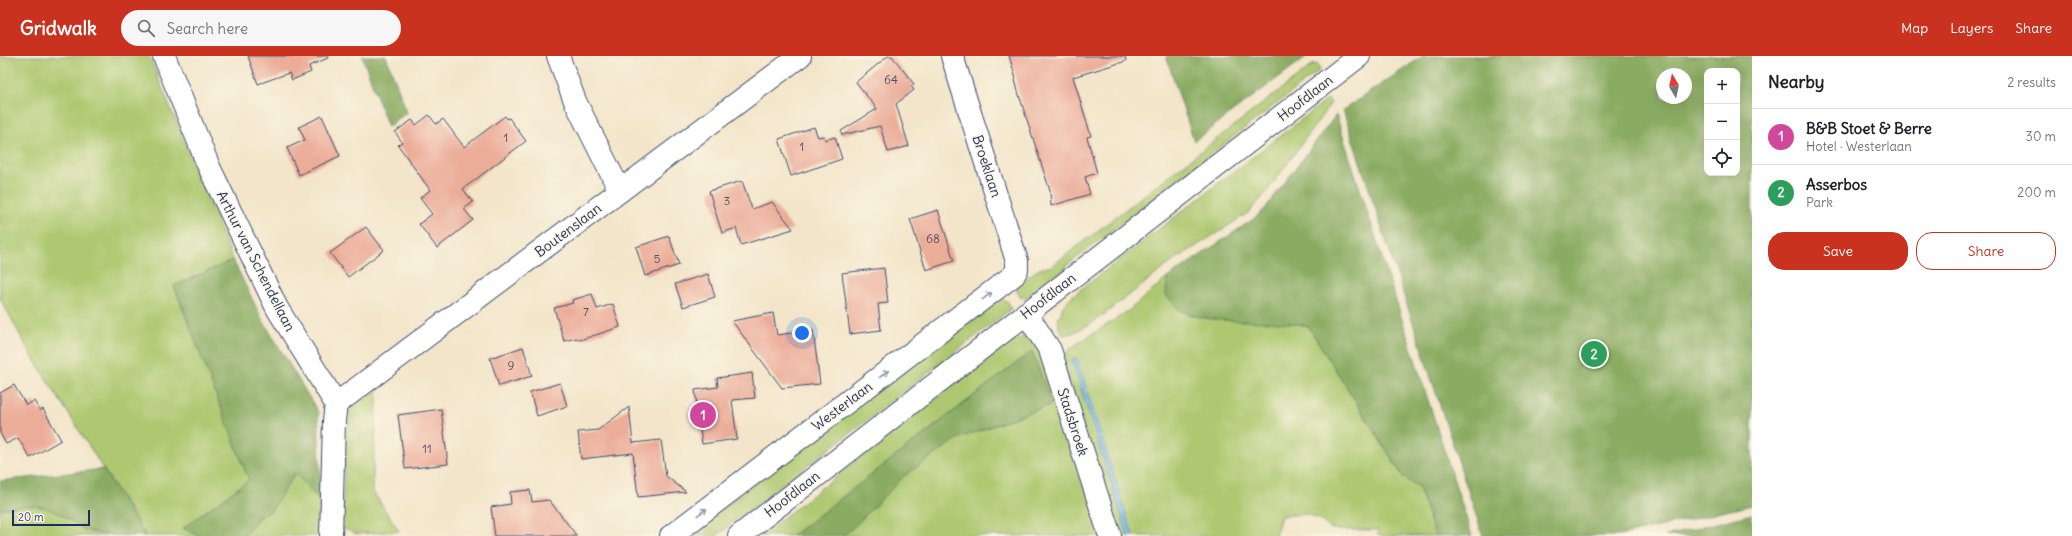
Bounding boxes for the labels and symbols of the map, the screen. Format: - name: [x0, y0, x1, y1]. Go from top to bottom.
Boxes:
- north arrow: [1656, 68, 1692, 104]
- street label: Hoofdlaan: [1274, 71, 1336, 125]
- house number: 64: [884, 72, 898, 87]
- house number: 1: [504, 130, 508, 145]
- street label: Broeklaan: [968, 133, 1006, 199]
- house number: 1: [800, 139, 804, 154]
- street label: Arthur van Schendellaan: [213, 188, 299, 334]
- house number: 3: [724, 193, 731, 208]
- street label: Boutenslaan: [531, 199, 605, 261]
- house number: 68: [926, 231, 940, 246]
- house number: 5: [654, 251, 661, 266]
- street label: Hoofdlaan: [1017, 269, 1079, 323]
- one-way arrow: [981, 291, 992, 300]
- house number: 7: [583, 304, 589, 319]
- your location: [792, 323, 812, 343]
- pin: 2: [1581, 339, 1607, 369]
- house number: 9: [508, 358, 515, 373]
- one-way arrow: [878, 370, 889, 379]
- street label: Westerlaan: [808, 377, 876, 435]
- street label: Stadsbroek: [1054, 386, 1092, 458]
- pin: 1: [690, 400, 716, 430]
- house number: 11: [422, 441, 432, 456]
- street label: Hoofdlaan: [761, 467, 823, 521]
- scale bar: [12, 508, 90, 527]
- one-way arrow: [697, 508, 708, 517]

